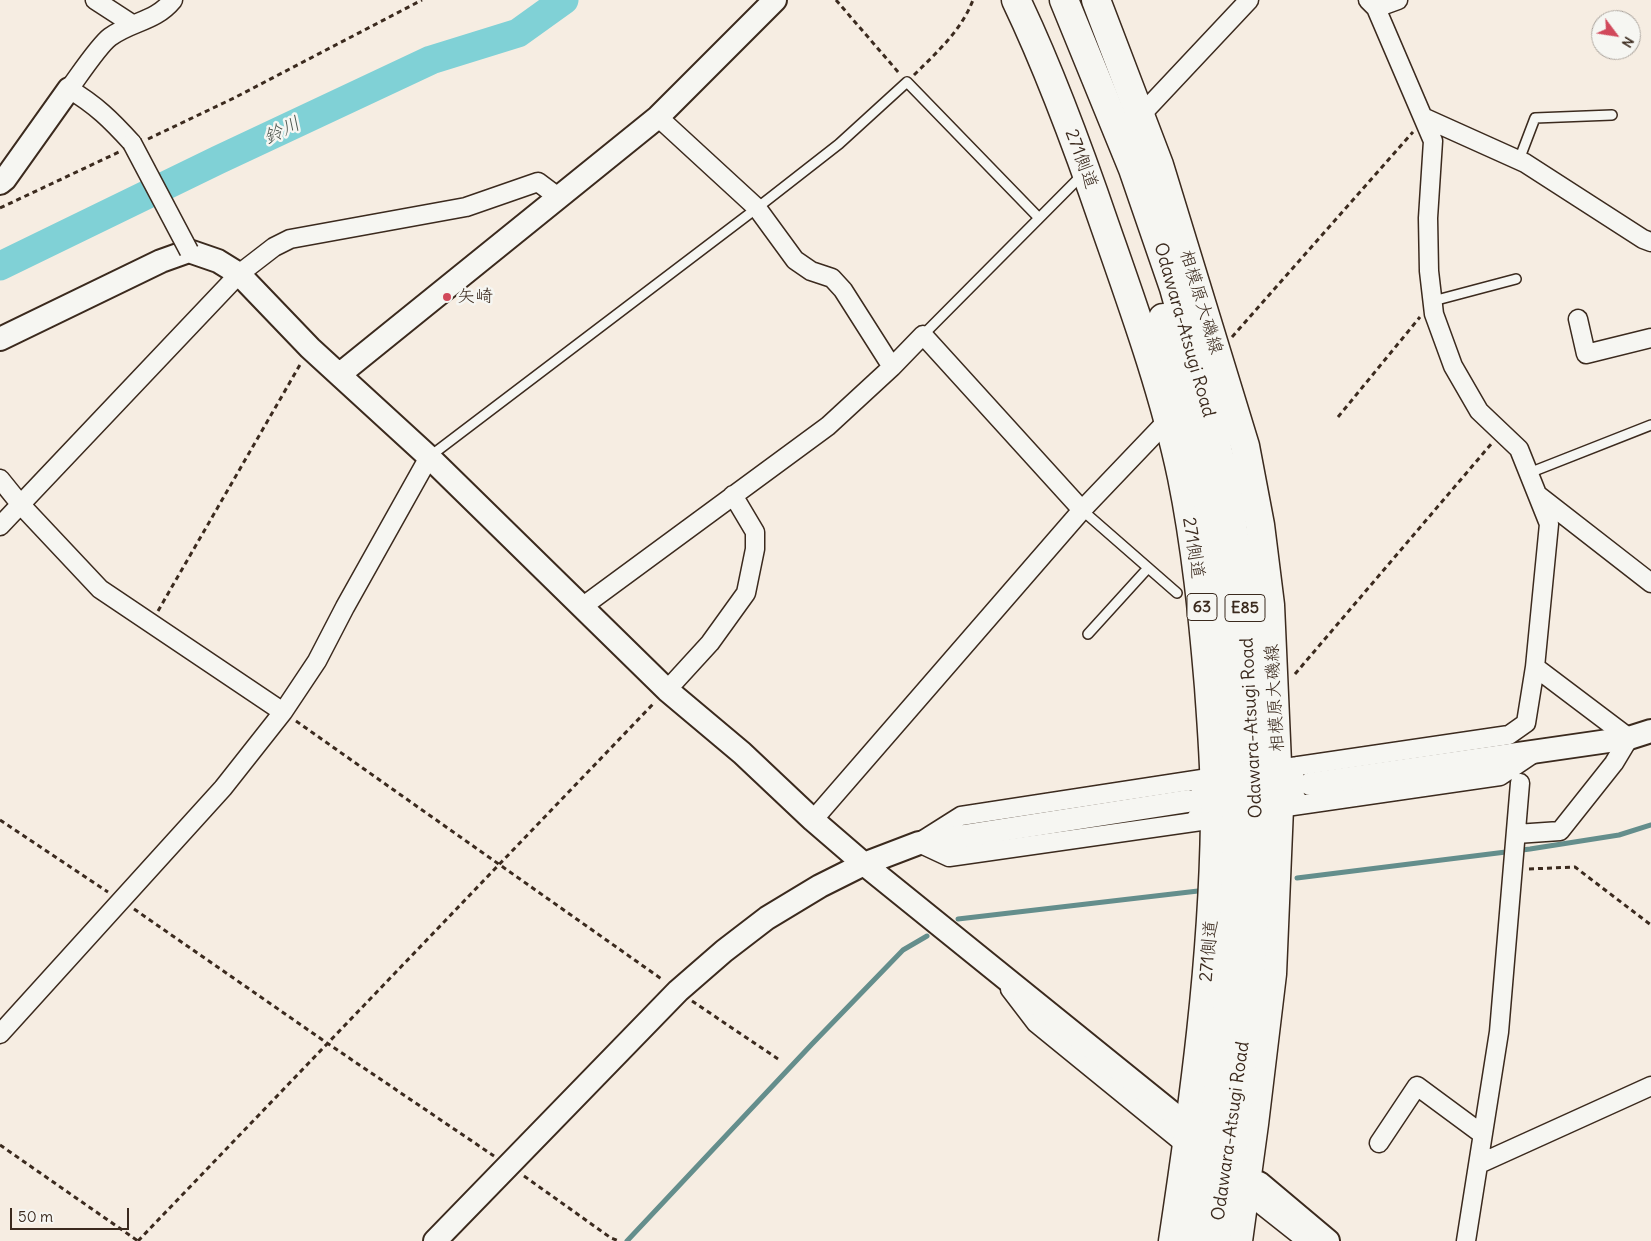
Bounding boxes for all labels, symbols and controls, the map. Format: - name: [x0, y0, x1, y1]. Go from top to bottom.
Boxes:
- north arrow: [1591, 10, 1641, 60]
- text: N: [1618, 33, 1638, 51]
- water label: 鈴川: [260, 112, 304, 150]
- street label: 271側道: [1060, 126, 1102, 192]
- street label: Odawara-Atsugi Road: [1149, 240, 1219, 420]
- street label: 相模原大磯線: [1175, 247, 1227, 357]
- place label: 矢崎: [457, 286, 493, 308]
- marker: 矢崎: [441, 291, 453, 303]
- street label: 271側道: [1177, 516, 1209, 580]
- road number: 63: [1187, 594, 1217, 620]
- road number: E85: [1225, 594, 1265, 622]
- street label: Odawara-Atsugi Road: [1236, 637, 1268, 819]
- street label: 相模原大磯線: [1261, 644, 1289, 752]
- street label: 271側道: [1196, 919, 1222, 983]
- street label: Odawara-Atsugi Road: [1208, 1040, 1254, 1222]
- scale bar: [12, 1198, 131, 1230]
- text: 50 m: [18, 1207, 53, 1226]

